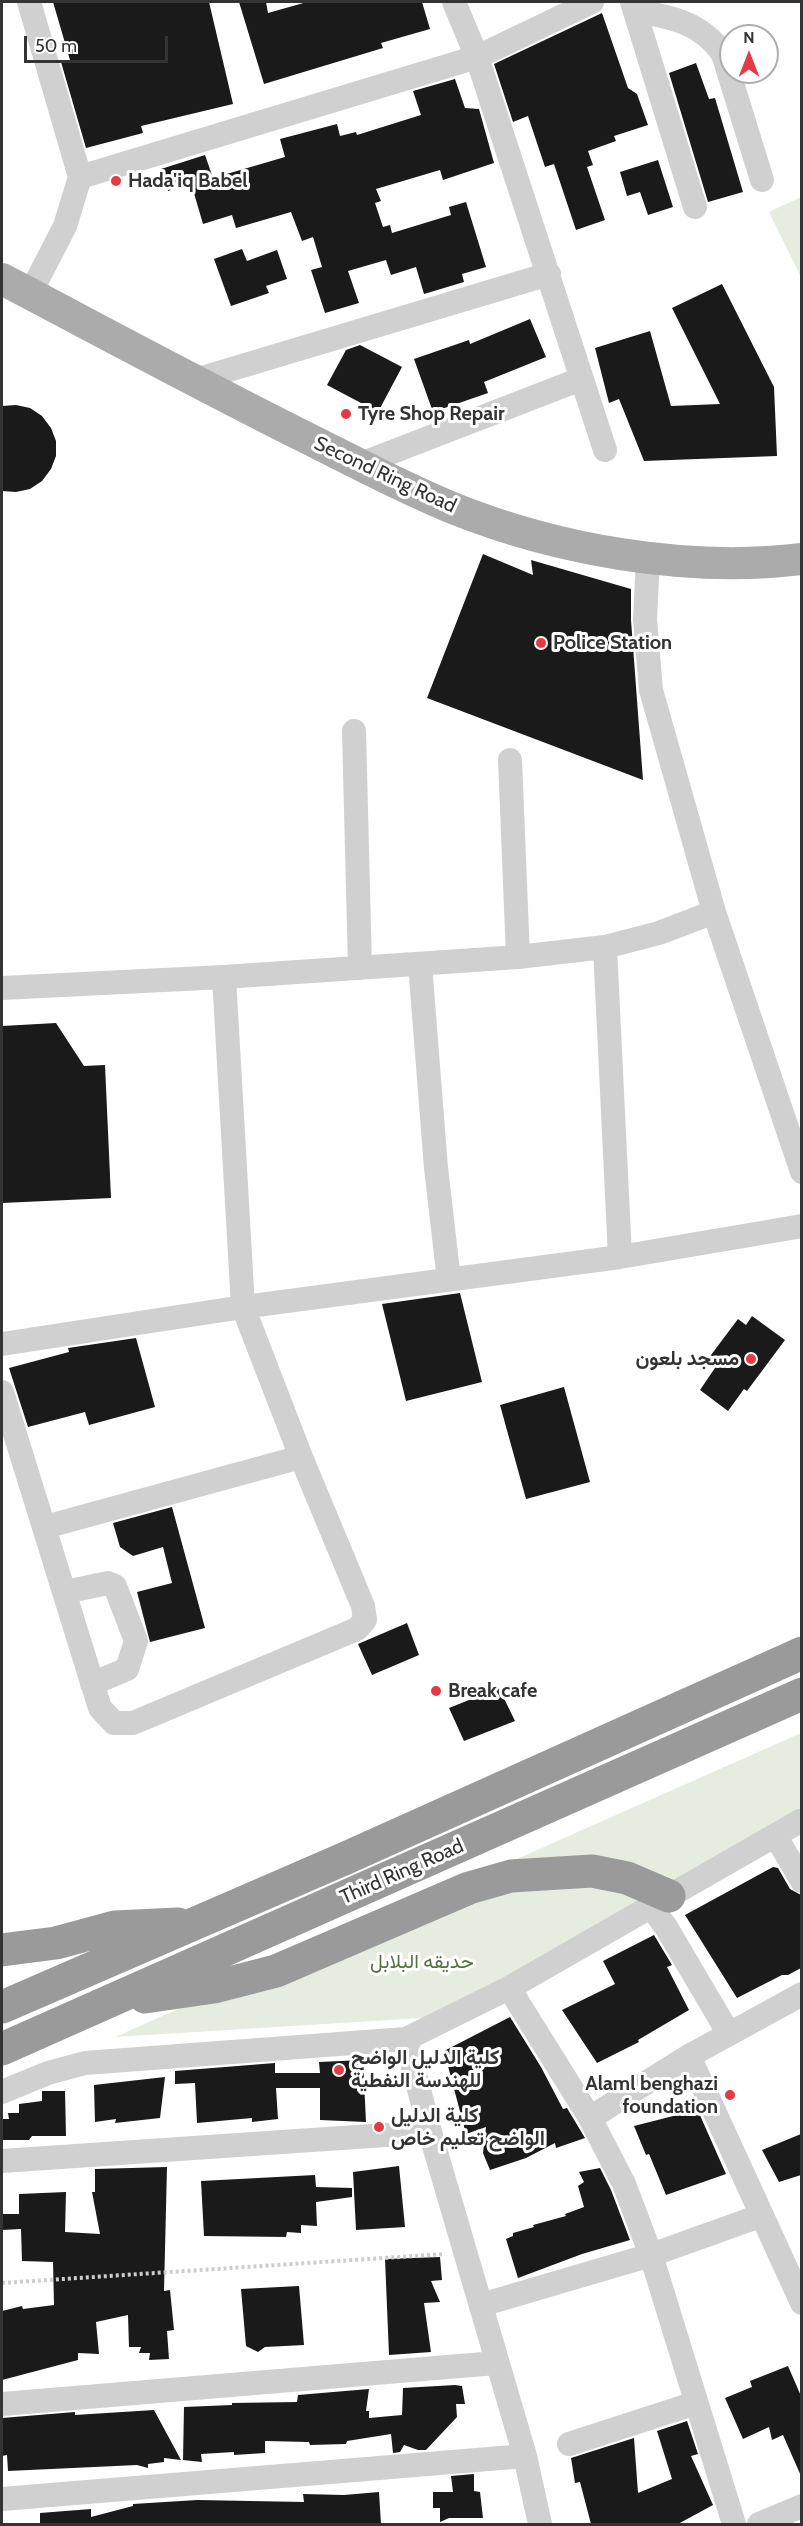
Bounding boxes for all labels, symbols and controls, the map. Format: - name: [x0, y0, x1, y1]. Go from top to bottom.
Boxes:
- scale bar: [27, 24, 171, 62]
- north arrow: [719, 24, 779, 84]
- text: N: [743, 28, 755, 47]
- text: 50 m: [35, 35, 77, 57]
- place label: Hada'iq Babel: [128, 169, 248, 193]
- marker: Hada'iq Babel: [109, 174, 123, 188]
- place label: Tyre Shop Repair: [358, 402, 505, 426]
- marker: Tyre Shop Repair: [339, 407, 353, 421]
- street label: Second Ring Road: [310, 432, 460, 518]
- place label: Police Station: [553, 631, 672, 655]
- marker: Police Station: [534, 636, 548, 650]
- place label: مسجد بلعون: [635, 1347, 739, 1371]
- marker: مسجد بلعون: [744, 1352, 758, 1366]
- place label: Break cafe: [448, 1679, 537, 1703]
- marker: Break cafe: [429, 1684, 443, 1698]
- street label: Third Ring Road: [337, 1834, 467, 1910]
- park label: حديقه البلابل: [370, 1950, 474, 1974]
- place label: كلية الدليل الواضح للهندسة النفطية: [351, 2046, 499, 2093]
- marker: كلية الدليل الواضح للهندسة النفطية: [332, 2063, 346, 2077]
- place label: Alaml benghazi foundation: [585, 2072, 718, 2119]
- marker: Alaml benghazi foundation: [723, 2088, 737, 2102]
- place label: كلية الدليل الواضح تعليم خاص: [391, 2104, 545, 2151]
- marker: كلية الدليل الواضح تعليم خاص: [372, 2120, 386, 2134]

